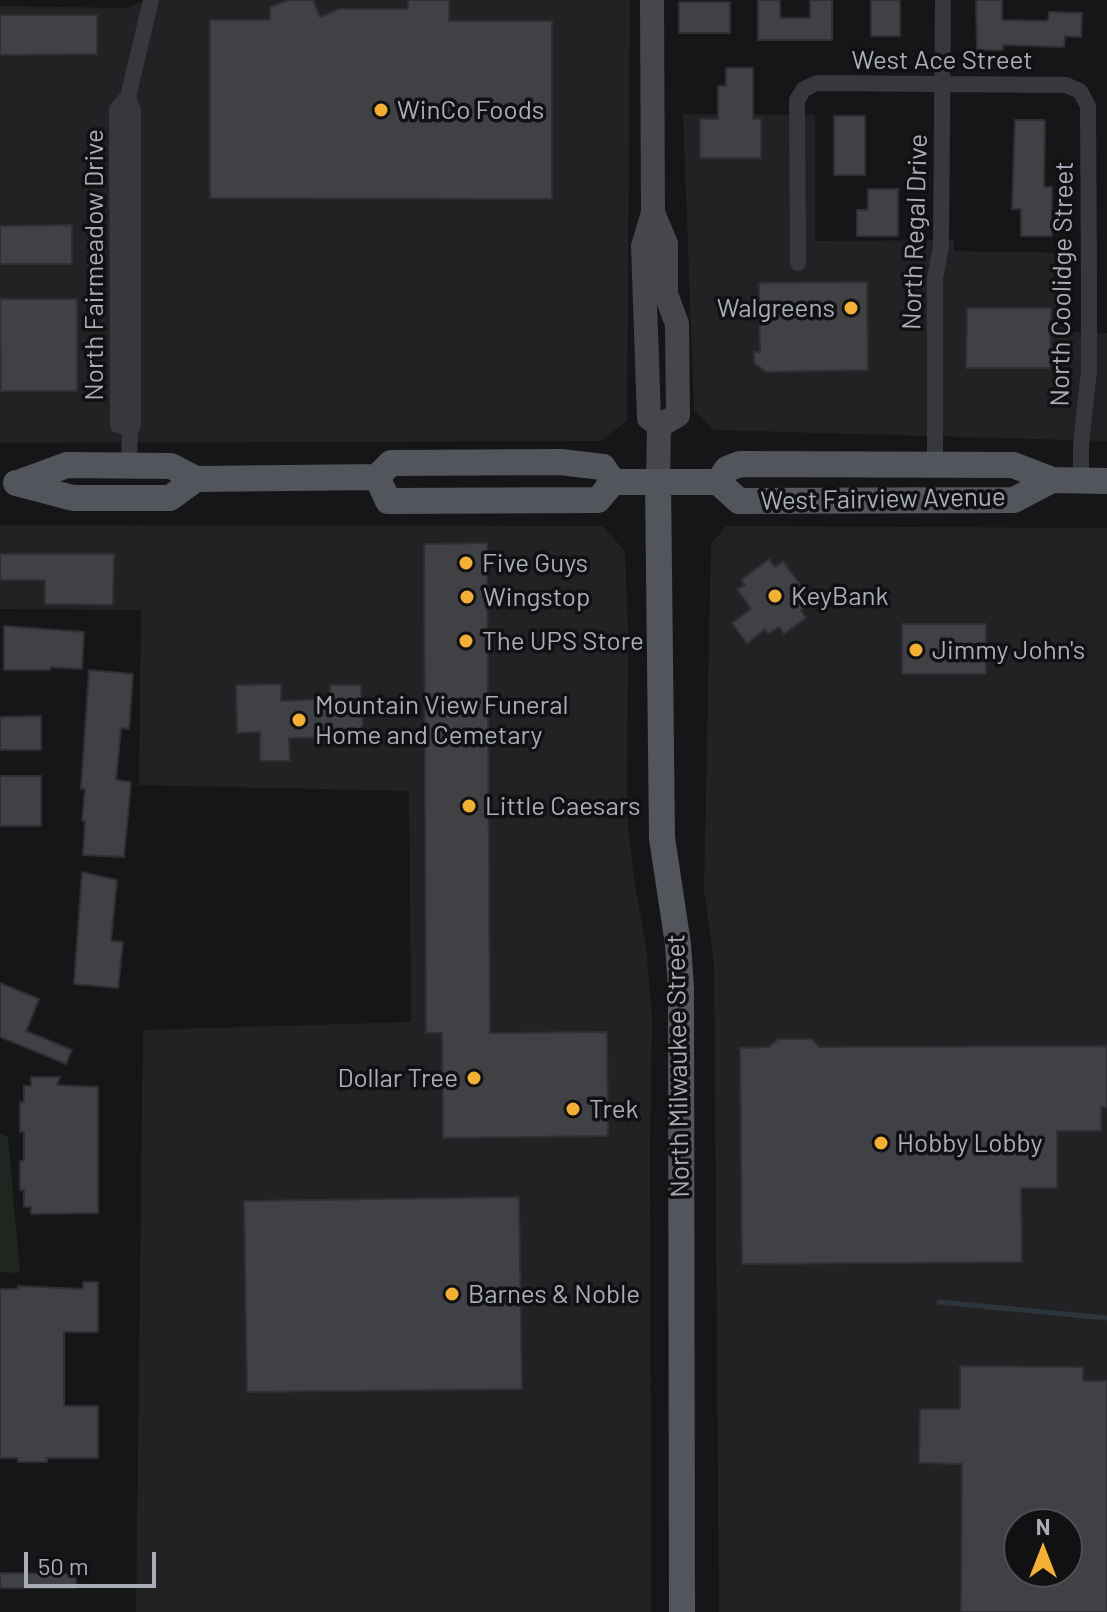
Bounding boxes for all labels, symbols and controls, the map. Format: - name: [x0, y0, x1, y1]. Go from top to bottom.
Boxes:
- street label: West Ace Street: [851, 44, 1033, 76]
- place label: WinCo Foods: [397, 94, 544, 126]
- marker: WinCo Foods: [372, 101, 390, 119]
- street label: North Fairmeadow Drive: [78, 129, 110, 401]
- street label: North Regal Drive: [896, 133, 934, 331]
- street label: North Coolidge Street: [1044, 161, 1080, 407]
- place label: Walgreens: [717, 292, 835, 324]
- marker: Walgreens: [842, 299, 860, 317]
- street label: West Fairview Avenue: [760, 481, 1006, 517]
- place label: Five Guys: [482, 547, 588, 579]
- marker: Five Guys: [457, 554, 475, 572]
- place label: KeyBank: [791, 580, 888, 612]
- place label: Wingstop: [483, 581, 590, 613]
- marker: KeyBank: [766, 587, 784, 605]
- marker: Wingstop: [458, 588, 476, 606]
- place label: The UPS Store: [482, 625, 644, 657]
- marker: The UPS Store: [457, 632, 475, 650]
- place label: Jimmy John's: [932, 634, 1085, 666]
- marker: Jimmy John's: [907, 641, 925, 659]
- place label: Mountain View Funeral Home and Cemetary: [315, 689, 568, 750]
- marker: Mountain View Funeral Home and Cemetary: [290, 711, 308, 729]
- place label: Little Caesars: [485, 790, 641, 822]
- marker: Little Caesars: [460, 797, 478, 815]
- street label: North Milwaukee Street: [660, 934, 696, 1198]
- place label: Dollar Tree: [337, 1062, 458, 1094]
- marker: Dollar Tree: [465, 1069, 483, 1087]
- place label: Trek: [589, 1093, 639, 1125]
- marker: Trek: [564, 1100, 582, 1118]
- place label: Hobby Lobby: [897, 1127, 1043, 1159]
- marker: Hobby Lobby: [872, 1134, 890, 1152]
- place label: Barnes & Noble: [468, 1278, 640, 1310]
- marker: Barnes & Noble: [443, 1285, 461, 1303]
- north arrow: [1003, 1508, 1083, 1588]
- text: N: [1036, 1513, 1050, 1539]
- scale bar: [28, 1536, 160, 1586]
- text: 50 m: [38, 1551, 89, 1580]

